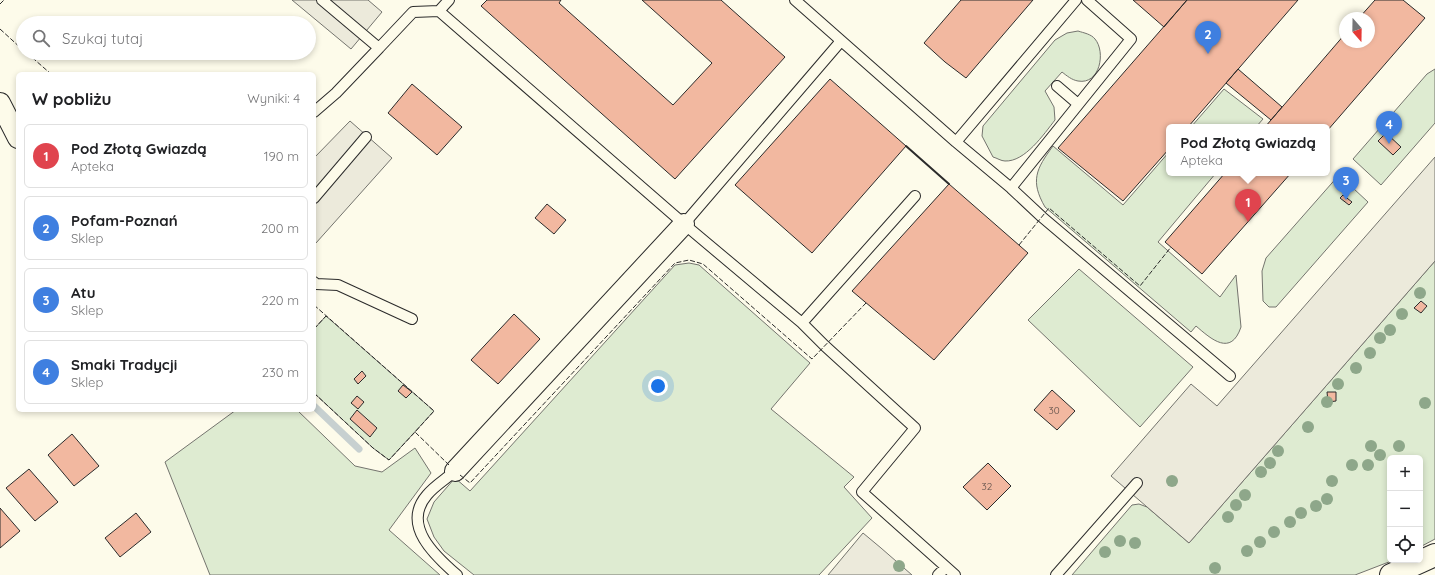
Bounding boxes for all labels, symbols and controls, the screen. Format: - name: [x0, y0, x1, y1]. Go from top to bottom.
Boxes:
- north arrow: [1339, 12, 1375, 48]
- search box: [16, 16, 316, 60]
- pin: 2: [1195, 21, 1221, 54]
- icon: search: [30, 27, 52, 49]
- text: Szukaj tutaj: [62, 29, 143, 48]
- text: W pobliżu: [32, 88, 112, 109]
- text: Wyniki: 4: [247, 90, 300, 106]
- pin: 4: [1376, 111, 1402, 144]
- popup: [1166, 124, 1330, 176]
- text: Pod Złotą Gwiazdą: [1180, 133, 1316, 152]
- text: Pod Złotą Gwiazdą: [71, 139, 207, 158]
- text: 1: [43, 148, 49, 164]
- text: 190 m: [264, 148, 299, 164]
- text: Apteka: [1180, 152, 1223, 168]
- text: Apteka: [71, 158, 114, 174]
- pin: 3: [1333, 167, 1359, 200]
- pin: 1: [1235, 189, 1261, 222]
- text: Pofam-Poznań: [71, 211, 178, 230]
- text: 2: [42, 220, 50, 236]
- text: 200 m: [261, 220, 299, 236]
- text: Sklep: [71, 230, 103, 246]
- text: Atu: [71, 283, 95, 302]
- text: 3: [43, 292, 49, 308]
- text: 220 m: [261, 292, 299, 308]
- text: Sklep: [71, 302, 103, 318]
- text: Smaki Tradycji: [71, 355, 177, 374]
- text: 4: [42, 364, 50, 380]
- text: 230 m: [262, 364, 299, 380]
- text: Sklep: [71, 374, 103, 390]
- your location: [648, 376, 668, 396]
- house number: 30: [1048, 404, 1060, 417]
- map controls: [1387, 455, 1423, 563]
- button: +: [1387, 455, 1423, 491]
- house number: 32: [982, 480, 993, 493]
- button: −: [1387, 491, 1423, 527]
- button: locate: [1387, 527, 1423, 563]

